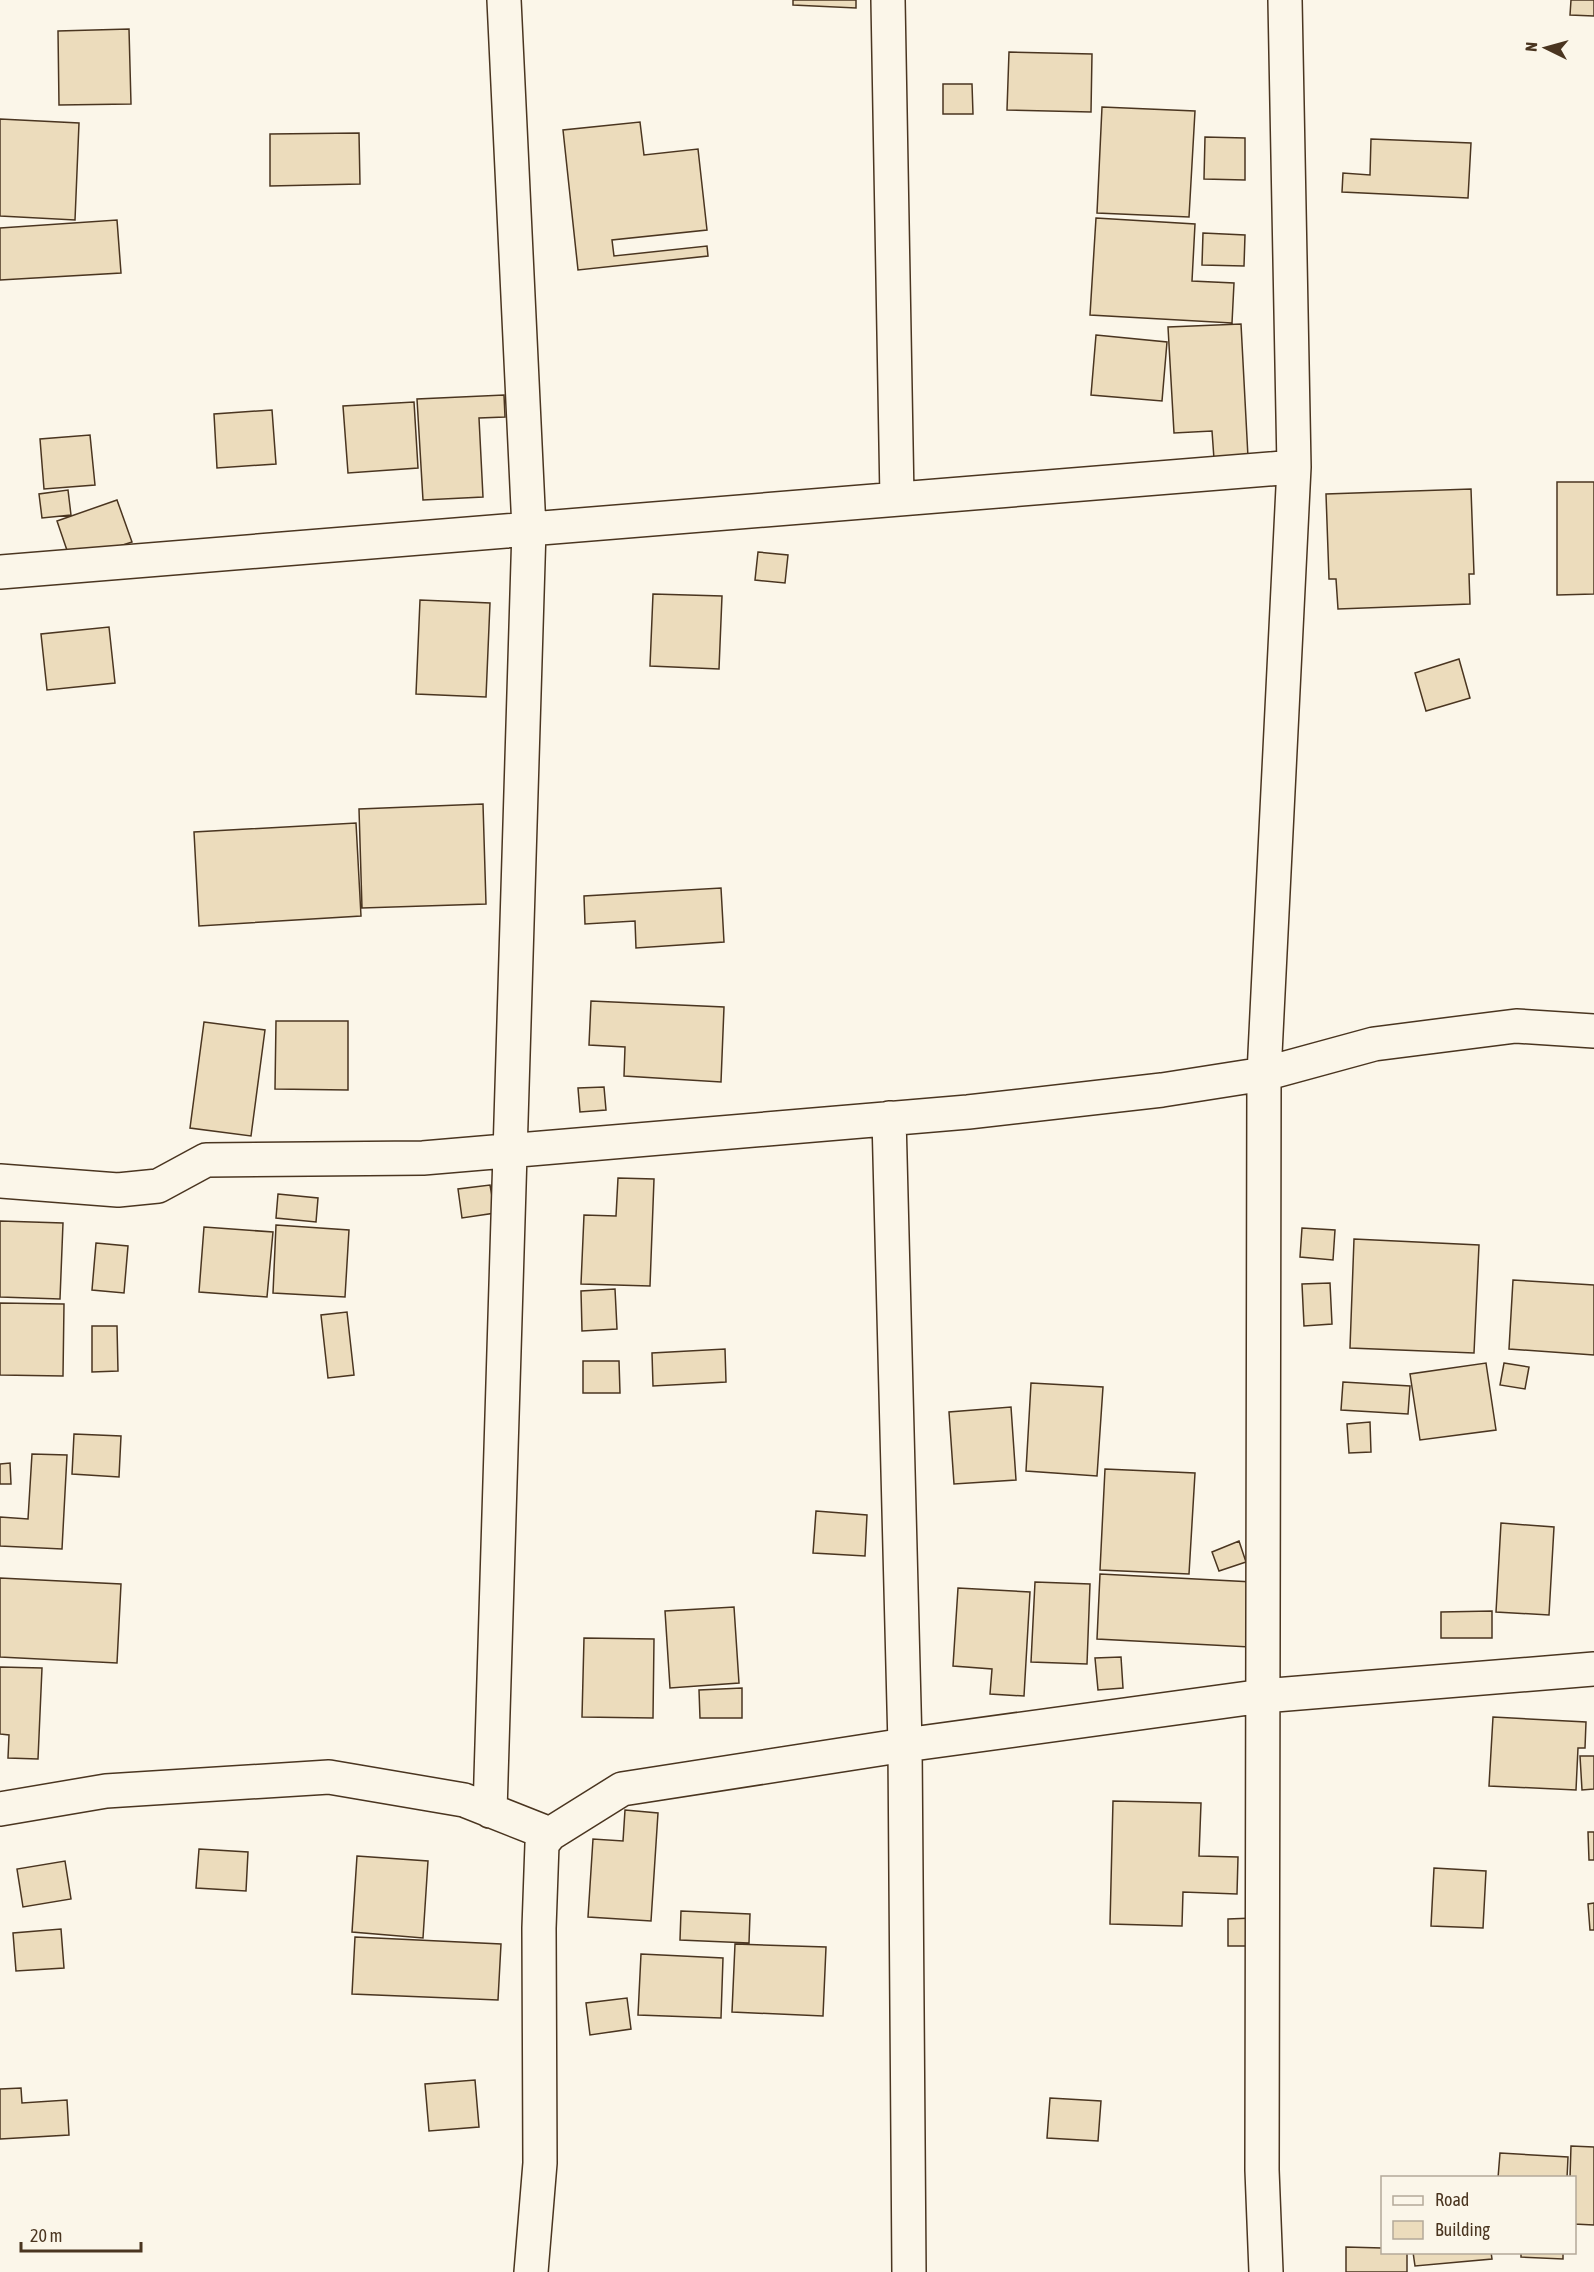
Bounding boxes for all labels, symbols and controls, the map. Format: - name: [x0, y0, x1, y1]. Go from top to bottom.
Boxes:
- north arrow: [1516, 18, 1576, 78]
- text: N: [1522, 41, 1540, 52]
- legend: [1381, 2176, 1576, 2254]
- text: Road: [1435, 2189, 1469, 2210]
- scale bar: [21, 2215, 141, 2253]
- text: Building: [1435, 2219, 1490, 2240]
- text: 20 m: [30, 2225, 62, 2246]

